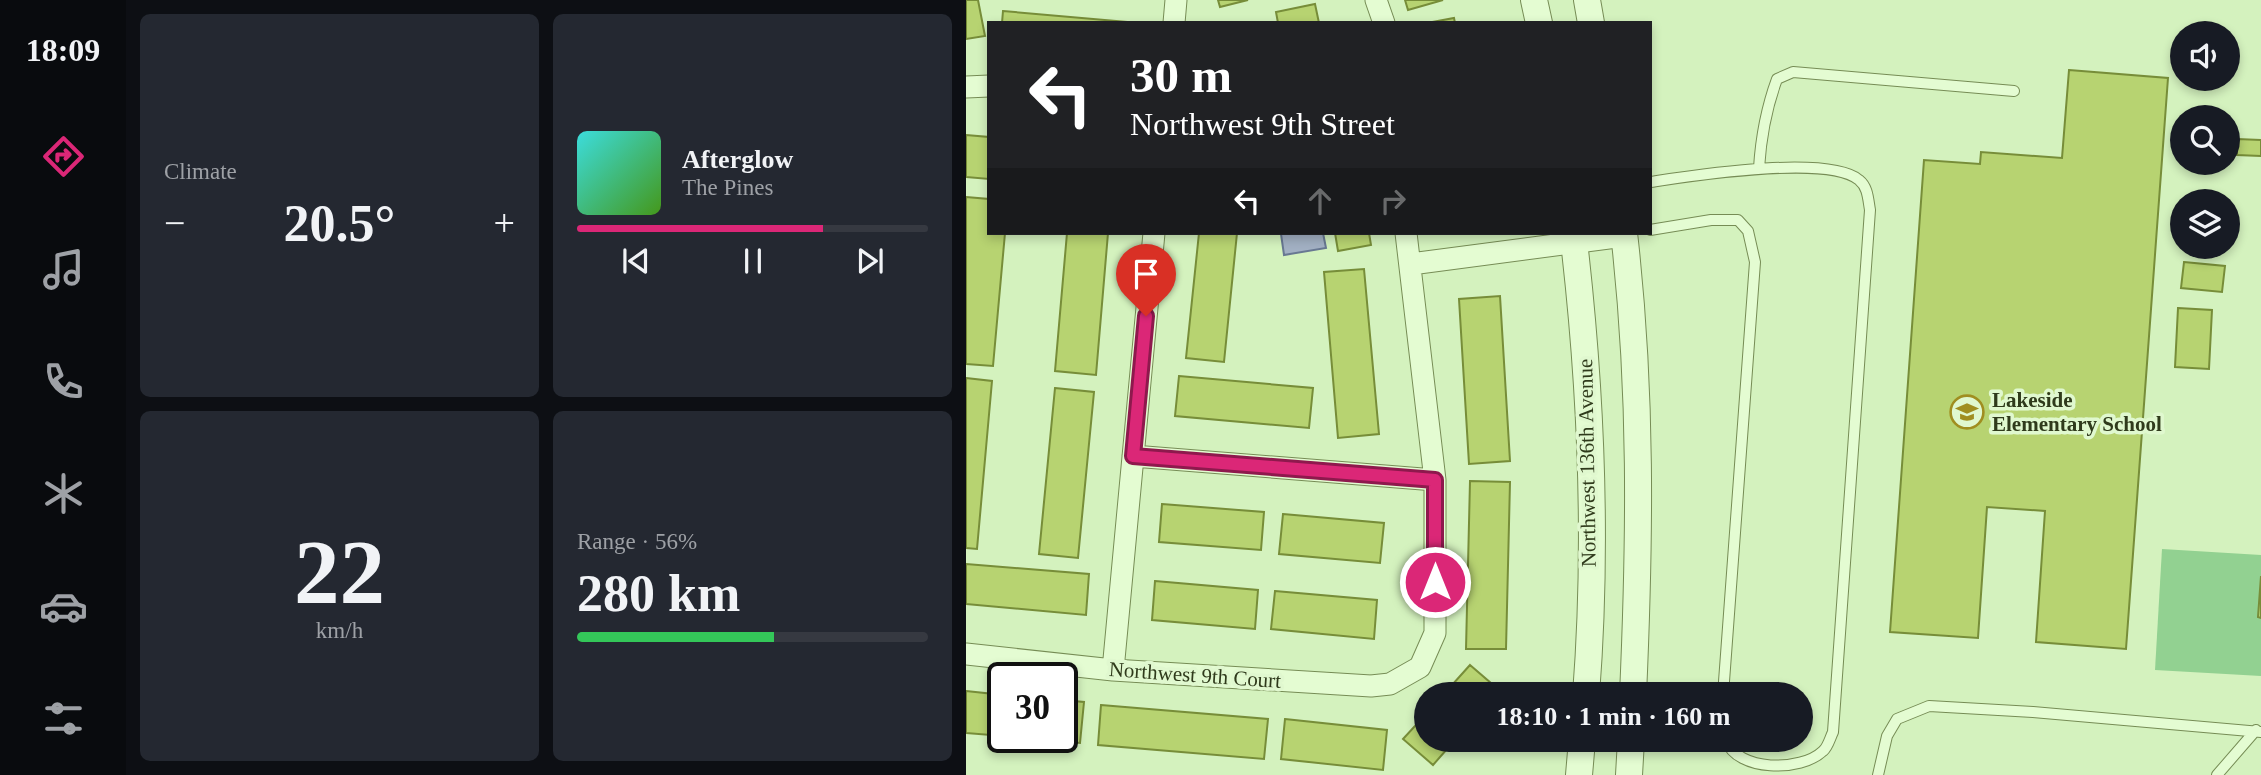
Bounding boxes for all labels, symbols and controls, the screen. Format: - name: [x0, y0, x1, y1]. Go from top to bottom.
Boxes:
- map controls: [2170, 21, 2240, 259]
- button: sound: [2170, 21, 2240, 91]
- text: 18:09: [26, 32, 100, 68]
- text: 30 m: [1130, 48, 1232, 103]
- icon: left: [1015, 49, 1106, 140]
- button: search: [2170, 105, 2240, 175]
- text: Northwest 9th Street: [1130, 106, 1395, 142]
- icon: directions: [39, 132, 88, 181]
- text: Afterglow: [682, 145, 793, 174]
- text: Climate: [164, 159, 237, 184]
- text: The Pines: [682, 175, 773, 200]
- icon: left: [1228, 182, 1266, 220]
- icon: ahead: [1301, 182, 1339, 220]
- icon: right: [1374, 182, 1412, 220]
- button: layers: [2170, 189, 2240, 259]
- text: 20.5°: [284, 195, 395, 252]
- text: −: [164, 202, 185, 244]
- text: +: [494, 202, 515, 244]
- icon: previous: [617, 242, 655, 280]
- icon: pause: [734, 242, 772, 280]
- icon: next: [851, 242, 889, 280]
- pin: [1116, 244, 1176, 316]
- icon: music: [39, 245, 88, 294]
- icon: arrive: [1127, 255, 1165, 293]
- icon: phone: [39, 357, 88, 406]
- street label: Northwest 136th Avenue: [1573, 359, 1601, 567]
- place label: Lakeside Elementary School: [1992, 388, 2162, 436]
- school or university icon: Lakeside Elementary School: [1948, 393, 1986, 431]
- icon: climate: [39, 469, 88, 518]
- text: 22: [294, 522, 385, 623]
- text: Range · 56%: [577, 529, 697, 554]
- position arrow: [1398, 545, 1472, 619]
- text: 280 km: [577, 565, 740, 622]
- icon: car: [39, 582, 88, 631]
- text: km/h: [316, 618, 363, 643]
- street label: Northwest 9th Court: [1108, 657, 1282, 693]
- speed limit sign: 30: [987, 662, 1078, 753]
- icon: filters: [39, 694, 88, 743]
- text: 18:10 · 1 min · 160 m: [1497, 702, 1731, 731]

